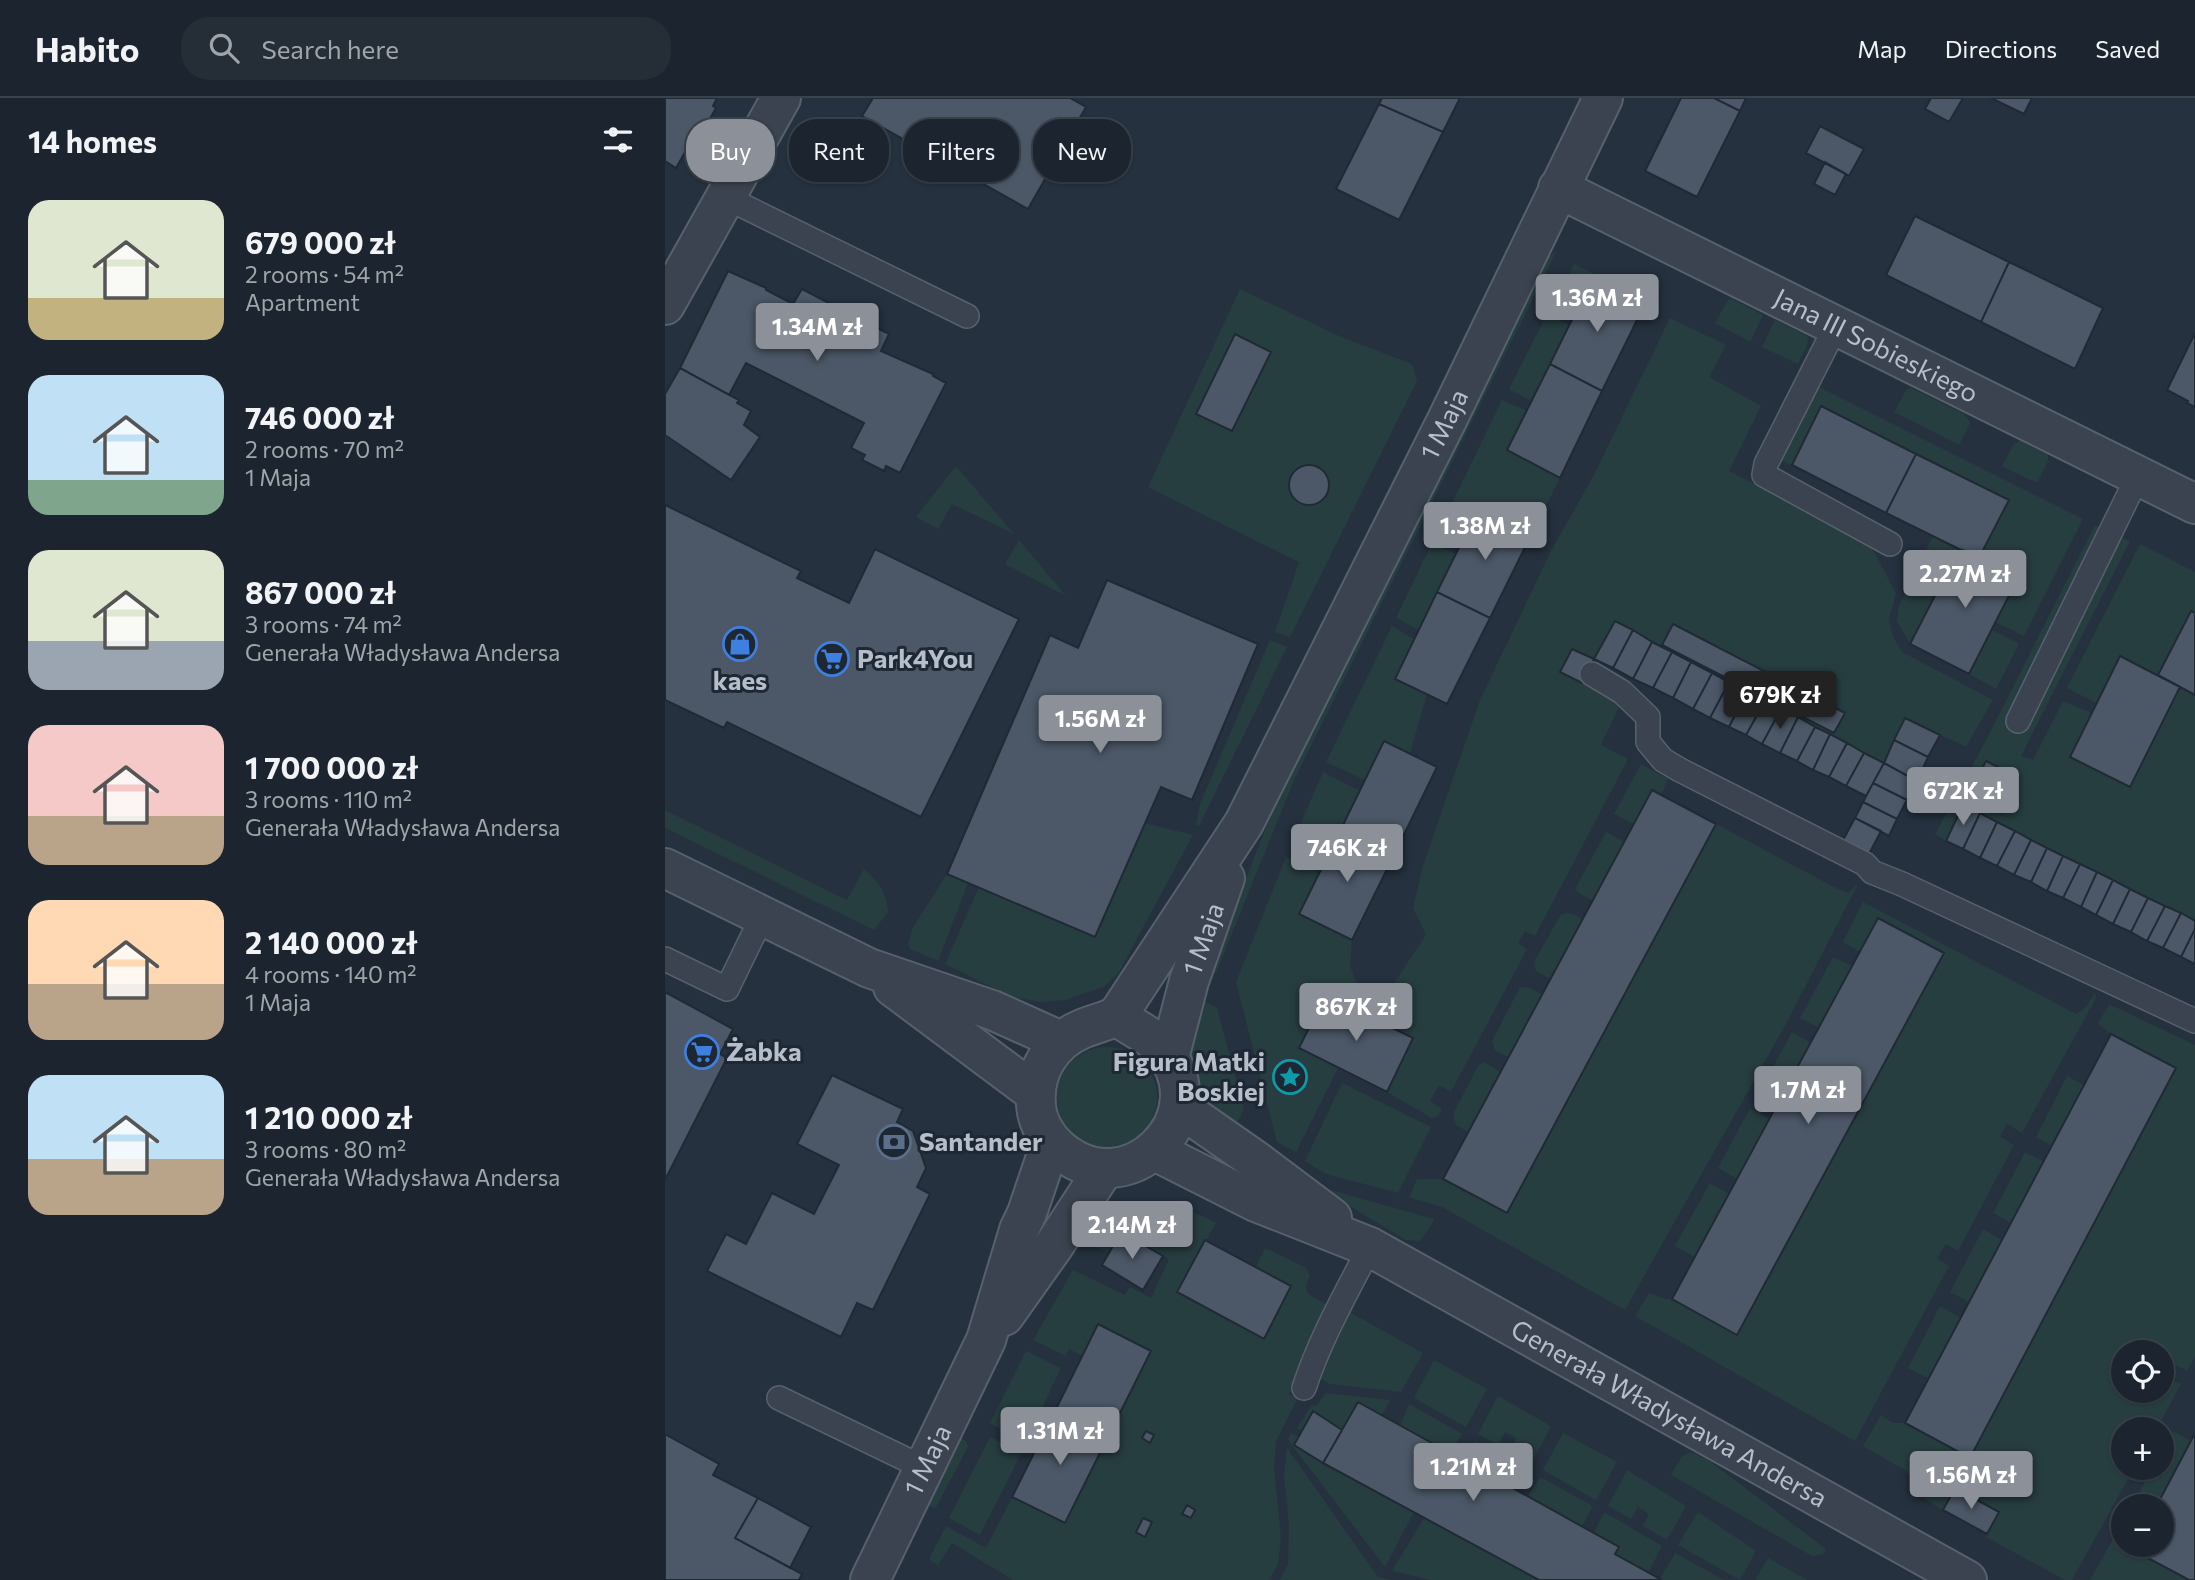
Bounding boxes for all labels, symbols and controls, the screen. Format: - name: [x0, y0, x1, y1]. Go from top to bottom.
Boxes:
- search box: [181, 17, 671, 80]
- text: Habito: [35, 28, 139, 69]
- icon: search: [205, 29, 243, 67]
- text: Search here: [261, 33, 399, 64]
- text: Map: [1857, 34, 1907, 63]
- text: Directions: [1945, 34, 2057, 63]
- text: Saved: [2095, 34, 2160, 63]
- chip: Buy: [686, 119, 775, 182]
- chip: Rent: [789, 119, 889, 182]
- chip: Filters: [903, 119, 1019, 182]
- chip: New: [1033, 119, 1131, 182]
- icon: filters: [599, 121, 637, 159]
- text: 14 homes: [28, 122, 157, 159]
- text: 679 000 zł: [245, 223, 395, 260]
- icon: home: [84, 228, 168, 312]
- text: 2 rooms · 54 m²: [245, 260, 404, 288]
- pin: 1.36M zł: [1525, 274, 1669, 334]
- street label: Jana III Sobieskiego: [1770, 281, 1984, 408]
- text: 1.36M zł: [1552, 283, 1642, 311]
- text: Apartment: [245, 288, 360, 316]
- pin: 1.34M zł: [745, 303, 889, 363]
- text: 1.34M zł: [772, 312, 862, 340]
- street label: 1 Maja: [1413, 384, 1474, 464]
- text: 746 000 zł: [245, 398, 394, 435]
- icon: home: [84, 403, 168, 487]
- text: 2 rooms · 70 m²: [245, 435, 404, 463]
- text: 1 Maja: [245, 463, 311, 491]
- pin: 1.38M zł: [1413, 503, 1557, 562]
- text: 1.38M zł: [1440, 511, 1530, 539]
- pin: 2.27M zł: [1893, 550, 2037, 610]
- text: 2.27M zł: [1919, 559, 2011, 587]
- text: 867 000 zł: [245, 573, 396, 610]
- icon: home: [84, 578, 168, 662]
- text: 3 rooms · 74 m²: [245, 610, 402, 638]
- shop icon: kaes: [721, 625, 759, 663]
- text: Generała Władysława Andersa: [245, 638, 560, 666]
- supermarket icon: Park4You: [813, 640, 851, 678]
- place label: Park4You: [857, 642, 973, 673]
- place label: kaes: [713, 664, 767, 695]
- pin: 679K zł: [1715, 672, 1845, 731]
- text: 679K zł: [1739, 680, 1821, 708]
- pin: 1.56M zł: [1028, 696, 1172, 755]
- text: 1.56M zł: [1055, 704, 1145, 732]
- text: 1 700 000 zł: [245, 748, 418, 785]
- icon: home: [84, 753, 168, 837]
- pin: 672K zł: [1898, 768, 2028, 827]
- text: 672K zł: [1923, 776, 2003, 804]
- text: 3 rooms · 110 m²: [245, 785, 412, 813]
- text: Generała Władysława Andersa: [245, 813, 560, 841]
- pin: 746K zł: [1282, 824, 1412, 884]
- text: 746K zł: [1307, 833, 1387, 861]
- street label: 1 Maja: [1175, 898, 1229, 979]
- text: 2 140 000 zł: [245, 923, 417, 960]
- icon: home: [84, 928, 168, 1012]
- text: 4 rooms · 140 m²: [245, 960, 417, 988]
- pin: 867K zł: [1291, 984, 1421, 1043]
- text: 1 Maja: [245, 988, 311, 1016]
- text: 867K zł: [1315, 992, 1397, 1020]
- supermarket icon: Żabka: [683, 1033, 721, 1071]
- place label: Żabka: [726, 1035, 802, 1066]
- place label: Figura Matki Boskiej: [1113, 1045, 1265, 1106]
- place icon: Figura Matki Boskiej: [1271, 1058, 1309, 1096]
- pin: 1.7M zł: [1743, 1066, 1873, 1126]
- text: 1.7M zł: [1770, 1075, 1846, 1103]
- text: 1 210 000 zł: [245, 1098, 412, 1135]
- icon: home: [84, 1103, 168, 1187]
- bank icon: Santander: [875, 1123, 913, 1161]
- place label: Santander: [919, 1125, 1043, 1156]
- text: 3 rooms · 80 m²: [245, 1135, 406, 1163]
- text: Generała Władysława Andersa: [245, 1163, 560, 1191]
- pin: 2.14M zł: [1060, 1202, 1204, 1261]
- text: 2.14M zł: [1088, 1210, 1176, 1238]
- street label: Generała Władysława Andersa: [1506, 1312, 1833, 1513]
- map controls: [2111, 1340, 2174, 1557]
- button: locate: [2111, 1340, 2174, 1403]
- pin: 1.31M zł: [988, 1408, 1132, 1467]
- text: 1.31M zł: [1017, 1416, 1103, 1444]
- button: +: [2111, 1417, 2174, 1480]
- street label: 1 Maja: [896, 1419, 957, 1500]
- pin: 1.21M zł: [1401, 1444, 1545, 1503]
- text: 1.21M zł: [1430, 1452, 1516, 1480]
- pin: 1.56M zł: [1899, 1452, 2043, 1511]
- text: 1.56M zł: [1926, 1460, 2016, 1488]
- button: −: [2111, 1494, 2174, 1557]

